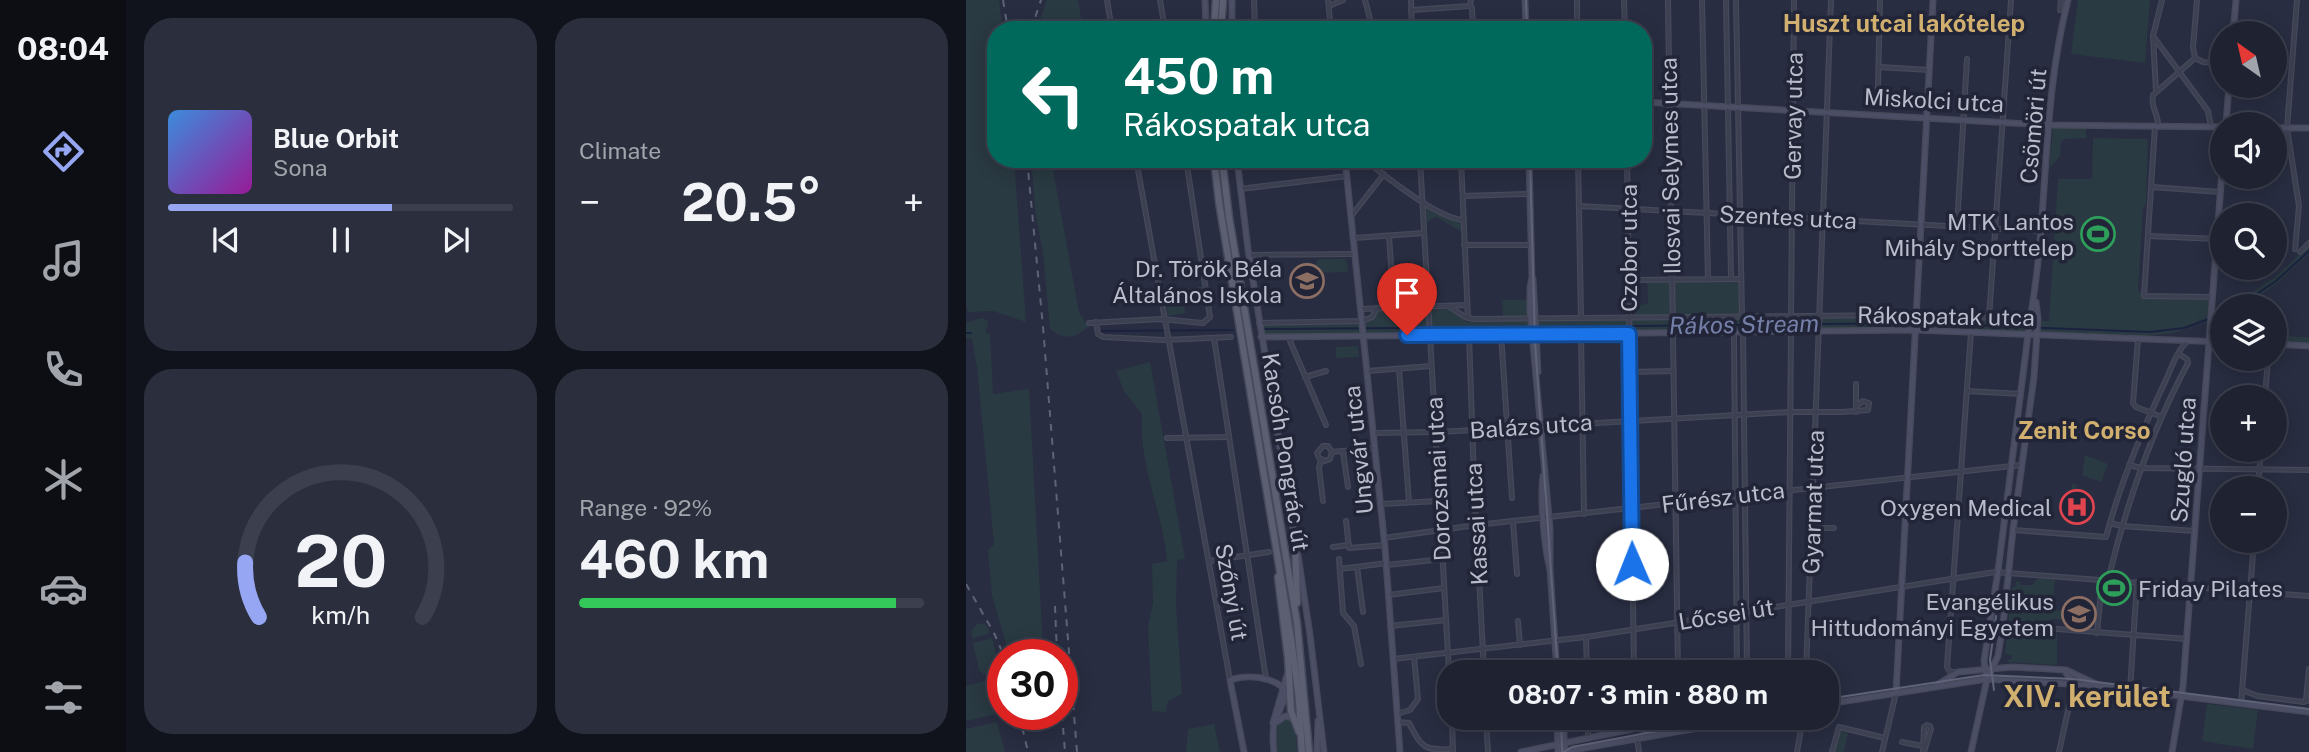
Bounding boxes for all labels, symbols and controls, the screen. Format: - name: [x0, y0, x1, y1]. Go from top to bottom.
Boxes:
- district label: Huszt utcai lakótelep: [1783, 9, 2025, 37]
- north arrow: [2210, 21, 2287, 98]
- map controls: [2210, 21, 2287, 553]
- text: 08:04: [17, 30, 109, 67]
- text: 450 m: [1123, 47, 1274, 105]
- icon: left: [1008, 49, 1099, 140]
- street label: Gervay utca: [1778, 52, 1808, 180]
- street label: Ilosvai Selymes utca: [1655, 57, 1685, 275]
- street label: Csömöri út: [2014, 67, 2052, 185]
- street label: Miskolci utca: [1863, 83, 2005, 117]
- text: Rákospatak utca: [1123, 106, 1371, 143]
- button: sound: [2210, 112, 2287, 189]
- text: Blue Orbit: [273, 123, 399, 154]
- icon: directions: [39, 127, 88, 176]
- text: Climate: [579, 137, 661, 164]
- text: Sona: [273, 154, 327, 181]
- text: 20.5°: [681, 172, 822, 233]
- text: −: [579, 180, 600, 225]
- text: +: [903, 180, 924, 225]
- street label: Czobor utca: [1615, 184, 1642, 312]
- street label: Szentes utca: [1718, 200, 1858, 234]
- button: search: [2210, 203, 2287, 280]
- place label: MTK Lantos Mihály Sporttelep: [1884, 208, 2074, 261]
- sports icon: MTK Lantos Mihály Sporttelep: [2079, 215, 2117, 253]
- icon: previous: [207, 221, 245, 259]
- icon: pause: [322, 221, 360, 259]
- icon: next: [437, 221, 475, 259]
- icon: music: [39, 236, 88, 285]
- place label: Dr. Török Béla Általános Iskola: [1112, 255, 1282, 308]
- school or university icon: Dr. Török Béla Általános Iskola: [1288, 262, 1326, 300]
- pin: [1377, 263, 1437, 335]
- icon: arrive: [1388, 274, 1426, 312]
- button: layers: [2210, 294, 2287, 371]
- street label: Rákospatak utca: [1857, 301, 2035, 331]
- water label: Rákos Stream: [1669, 309, 1819, 339]
- icon: phone: [39, 345, 88, 394]
- street label: Kacsóh Pongrác út: [1257, 351, 1315, 553]
- street label: Ungvár utca: [1338, 384, 1378, 516]
- button: +: [2210, 385, 2287, 462]
- street label: Dorozsmai utca: [1420, 396, 1456, 562]
- street label: Szugló utca: [2165, 396, 2201, 524]
- street label: Balázs utca: [1469, 408, 1593, 444]
- district label: Zenit Corso: [2017, 416, 2151, 444]
- street label: Gyarmat utca: [1797, 429, 1829, 575]
- icon: climate: [39, 455, 88, 504]
- street label: Kassai utca: [1459, 462, 1493, 586]
- street label: Fűrész utca: [1660, 476, 1786, 518]
- button: −: [2210, 476, 2287, 553]
- hospital icon: Oxygen Medical: [2058, 488, 2096, 526]
- text: Range · 92%: [579, 494, 712, 521]
- place label: Oxygen Medical: [1880, 494, 2052, 521]
- text: 20: [294, 519, 387, 604]
- position arrow: [1595, 527, 1669, 601]
- text: 460 km: [579, 529, 769, 590]
- street label: Szőnyi út: [1210, 541, 1254, 643]
- icon: car: [39, 564, 88, 613]
- sports icon: Friday Pilates: [2095, 569, 2133, 607]
- place label: Friday Pilates: [2138, 575, 2283, 602]
- place label: Evangélikus Hittudományi Egyetem: [1811, 588, 2054, 641]
- street label: Lőcsei út: [1676, 593, 1776, 635]
- school or university icon: Evangélikus Hittudományi Egyetem: [2060, 595, 2098, 633]
- text: km/h: [311, 600, 370, 630]
- speed limit sign: 30: [987, 639, 1078, 730]
- icon: filters: [39, 673, 88, 722]
- district label: XIV. kerület: [2003, 678, 2171, 714]
- text: 08:07 · 3 min · 880 m: [1508, 679, 1768, 710]

